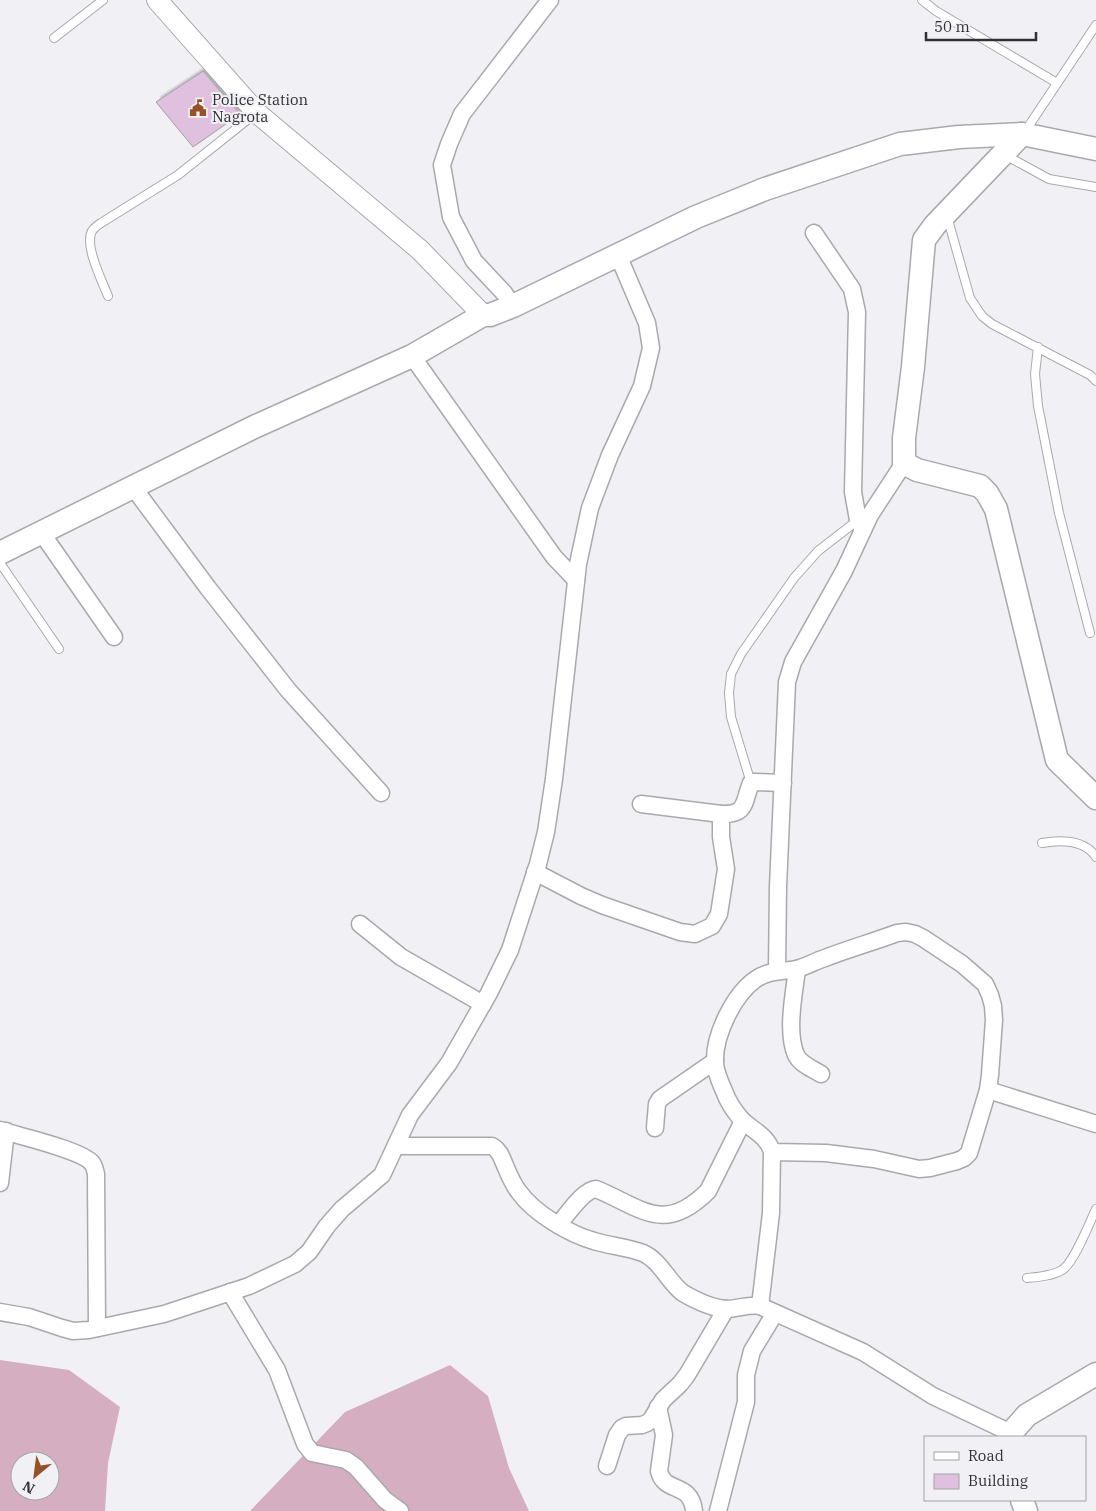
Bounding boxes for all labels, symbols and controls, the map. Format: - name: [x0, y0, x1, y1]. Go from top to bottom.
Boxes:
- scale bar: [926, 10, 1036, 42]
- text: 50 m: [934, 17, 970, 36]
- place label: Police Station Nagrota: [212, 90, 309, 126]
- public building icon: Police Station Nagrota: [188, 98, 208, 118]
- legend: [924, 1436, 1086, 1501]
- text: Road: [968, 1446, 1004, 1465]
- north arrow: [10, 1451, 60, 1501]
- text: Building: [968, 1471, 1028, 1490]
- text: N: [19, 1477, 38, 1498]

